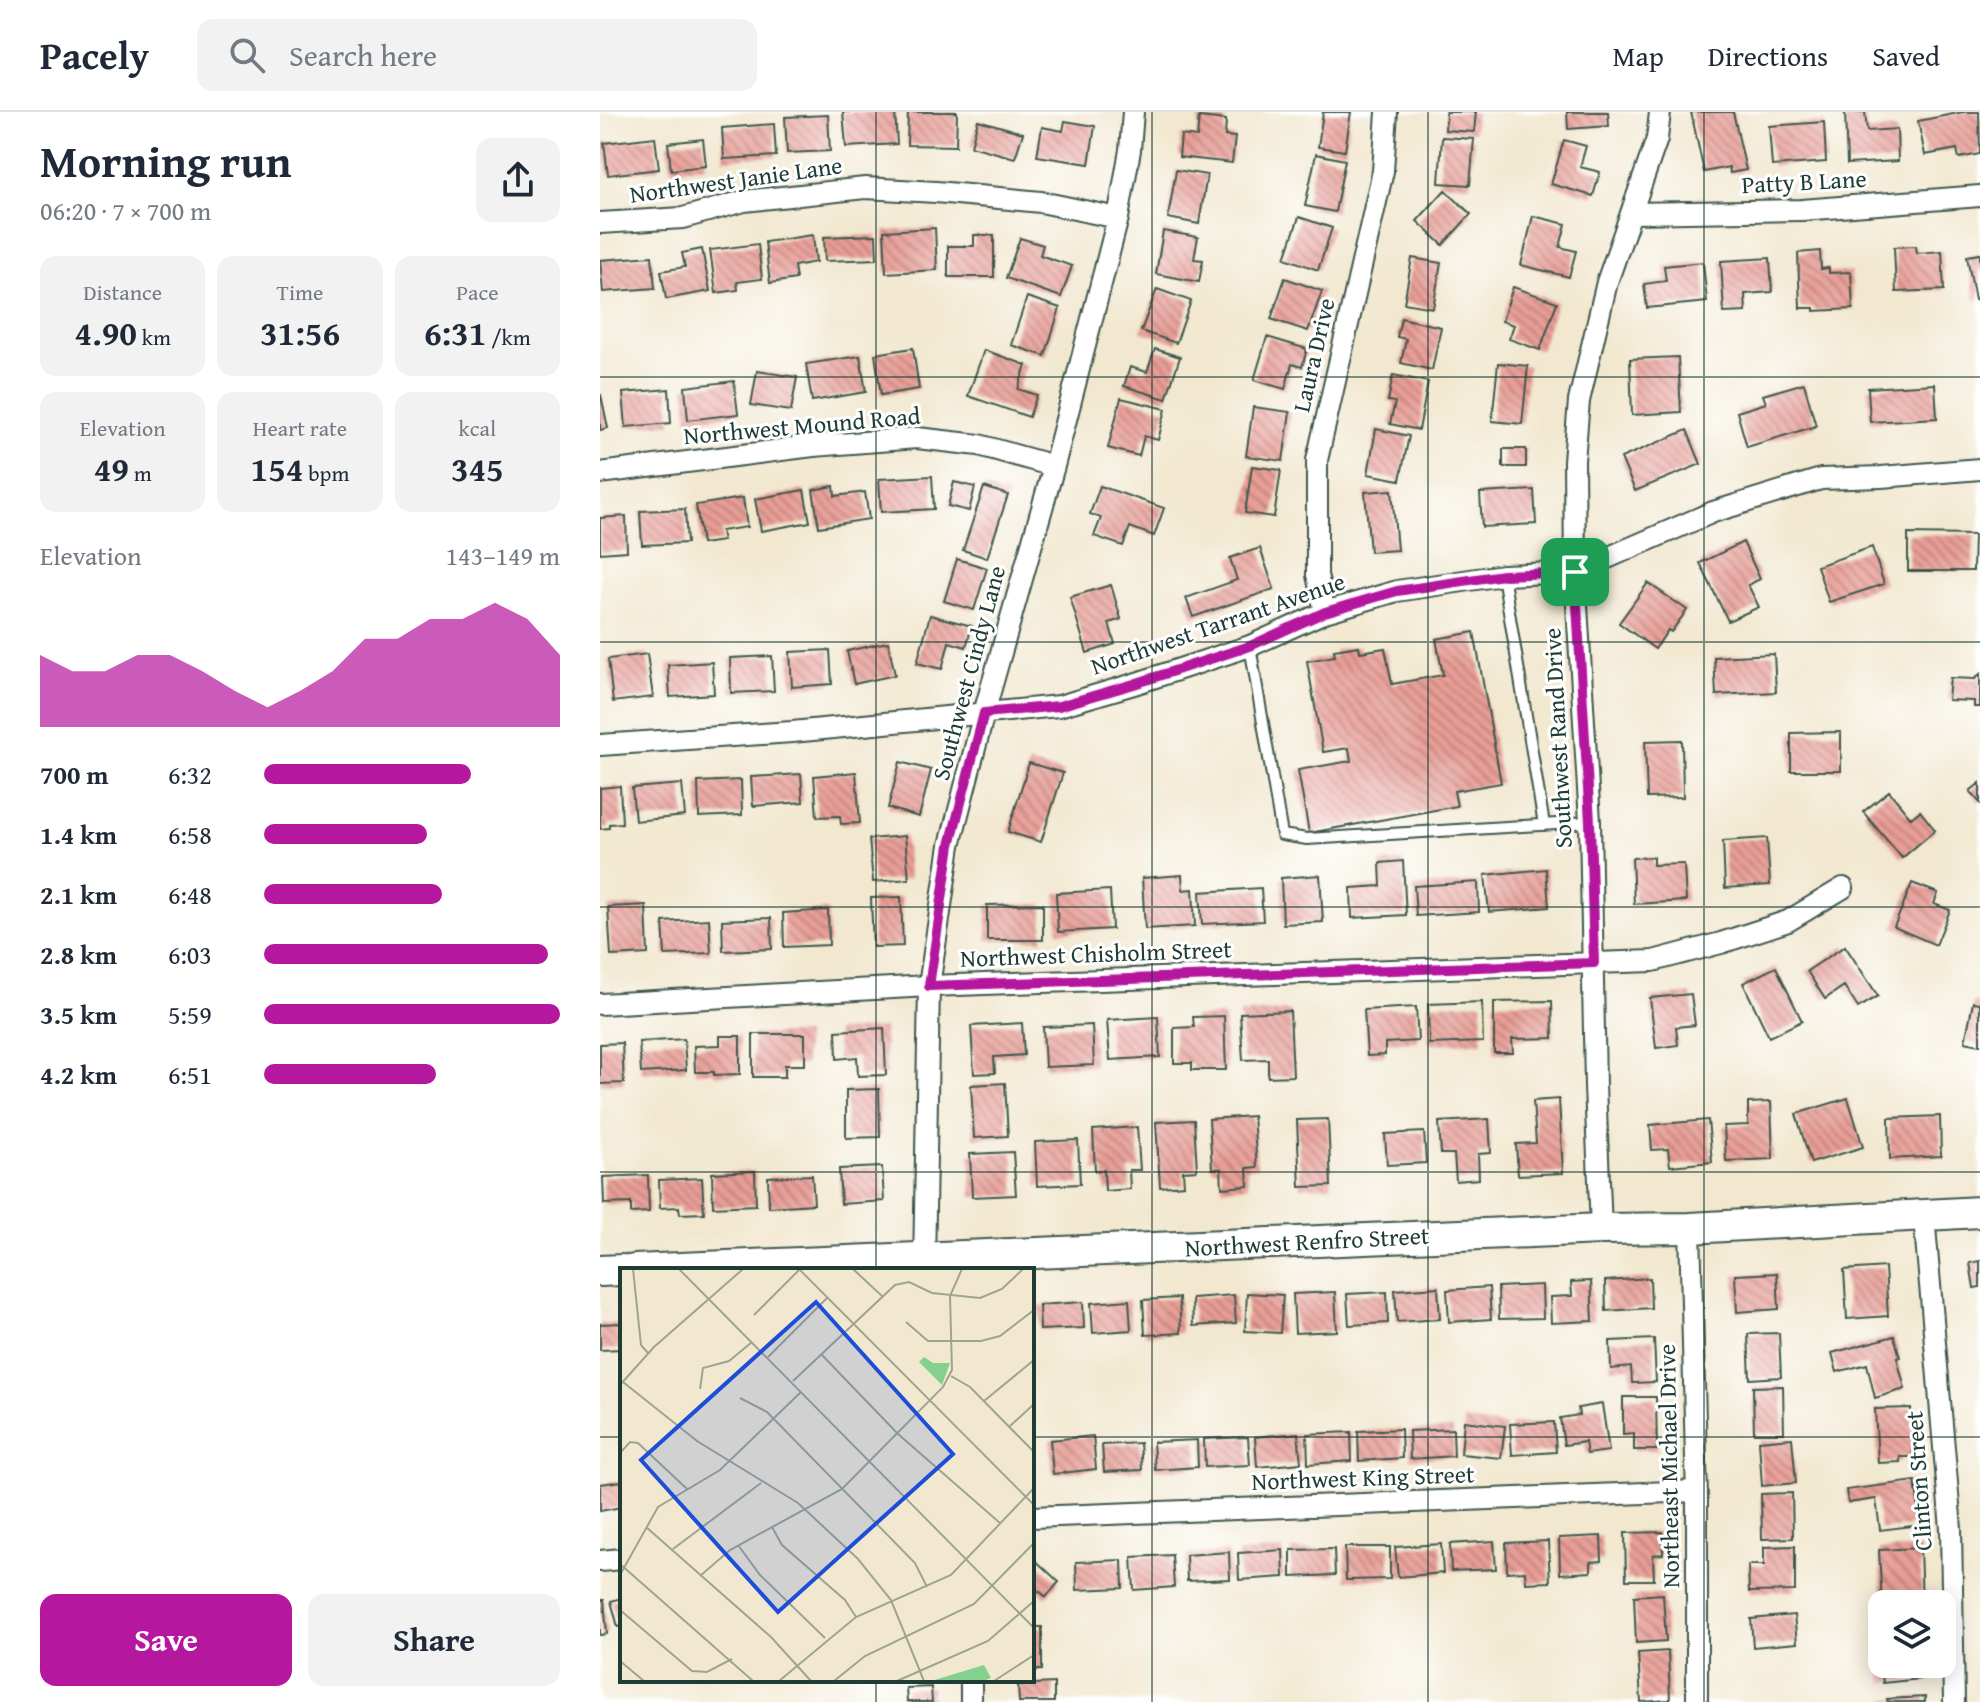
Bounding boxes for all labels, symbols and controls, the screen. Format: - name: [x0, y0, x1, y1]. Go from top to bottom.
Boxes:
- search box: [197, 19, 757, 91]
- text: Pacely: [40, 27, 149, 83]
- icon: search: [225, 33, 269, 77]
- text: Search here: [289, 33, 437, 77]
- text: Map: [1612, 35, 1664, 76]
- text: Directions: [1708, 35, 1828, 76]
- text: Saved: [1872, 35, 1940, 76]
- text: Morning run: [40, 129, 291, 193]
- button: share: [476, 138, 560, 222]
- street label: Northwest Janie Lane: [627, 147, 844, 212]
- street label: Patty B Lane: [1741, 161, 1867, 202]
- text: 06:20 · 7 × 700 m: [40, 191, 211, 230]
- text: Distance: [83, 276, 162, 308]
- text: Time: [277, 276, 323, 308]
- text: Pace: [456, 276, 498, 308]
- street label: Laura Drive: [1283, 294, 1344, 415]
- text: 4.90: [74, 308, 137, 357]
- text: 31:56: [260, 308, 340, 357]
- text: 6:31: [424, 308, 486, 357]
- text: km: [137, 321, 171, 353]
- text: /km: [486, 321, 531, 353]
- street label: Northwest Mound Road: [682, 398, 922, 453]
- text: Elevation: [80, 412, 166, 444]
- text: Heart rate: [253, 412, 347, 444]
- text: kcal: [459, 412, 496, 444]
- text: 49: [94, 444, 129, 493]
- text: 154: [251, 444, 303, 493]
- text: 345: [451, 444, 504, 493]
- text: m: [129, 457, 152, 489]
- text: bpm: [303, 457, 349, 489]
- text: Elevation: [40, 536, 142, 575]
- text: 143–149 m: [446, 536, 560, 575]
- pin: [1541, 538, 1609, 606]
- icon: arrive: [1553, 550, 1597, 594]
- street label: Southwest Cindy Lane: [923, 562, 1014, 784]
- street label: Northwest Tarrant Avenue: [1086, 564, 1350, 683]
- street label: Southwest Rand Drive: [1534, 627, 1581, 849]
- text: 700 m: [40, 755, 108, 794]
- text: 6:32: [168, 755, 212, 794]
- text: 1.4 km: [40, 815, 117, 854]
- text: 6:58: [168, 815, 212, 854]
- text: 2.1 km: [40, 875, 117, 914]
- text: 6:48: [168, 875, 212, 914]
- street label: Northwest Chisholm Street: [960, 931, 1233, 976]
- text: 2.8 km: [40, 935, 117, 974]
- text: 6:03: [168, 935, 212, 974]
- text: 3.5 km: [40, 995, 117, 1034]
- text: 5:59: [168, 995, 212, 1034]
- text: 4.2 km: [40, 1055, 117, 1094]
- text: 6:51: [168, 1055, 212, 1094]
- street label: Northwest Renfro Street: [1184, 1218, 1431, 1265]
- inset map: [620, 1268, 1034, 1682]
- street label: Northeast Michael Drive: [1649, 1344, 1688, 1588]
- street label: Clinton Street: [1896, 1409, 1941, 1552]
- street label: Northwest King Street: [1251, 1456, 1476, 1499]
- map controls: [1868, 1590, 1956, 1678]
- button: layers: [1868, 1590, 1956, 1678]
- button: Save: [40, 1594, 292, 1686]
- button: Share: [308, 1594, 560, 1686]

